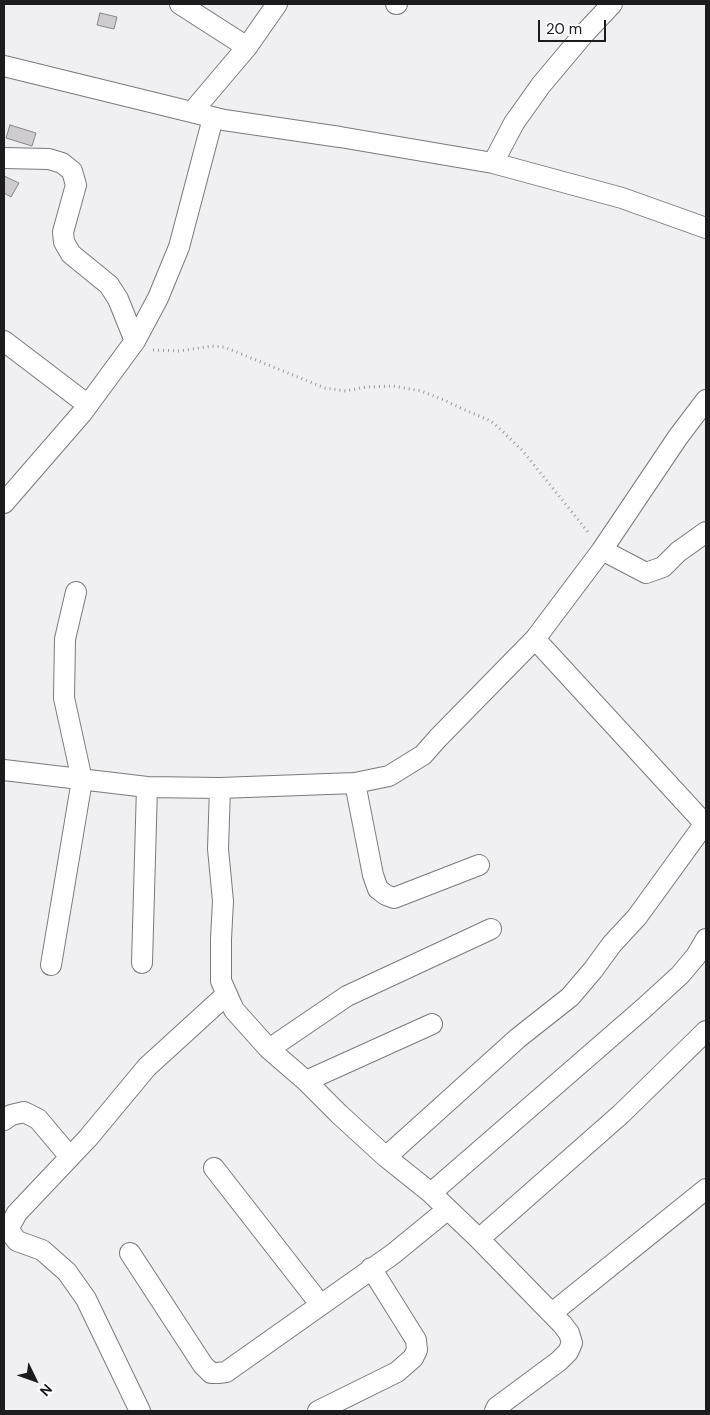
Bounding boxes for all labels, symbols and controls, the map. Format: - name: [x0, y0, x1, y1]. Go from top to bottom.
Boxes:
- scale bar: [540, 10, 608, 42]
- text: 20 m: [546, 19, 582, 39]
- north arrow: [10, 1355, 60, 1405]
- text: N: [36, 1380, 56, 1400]

